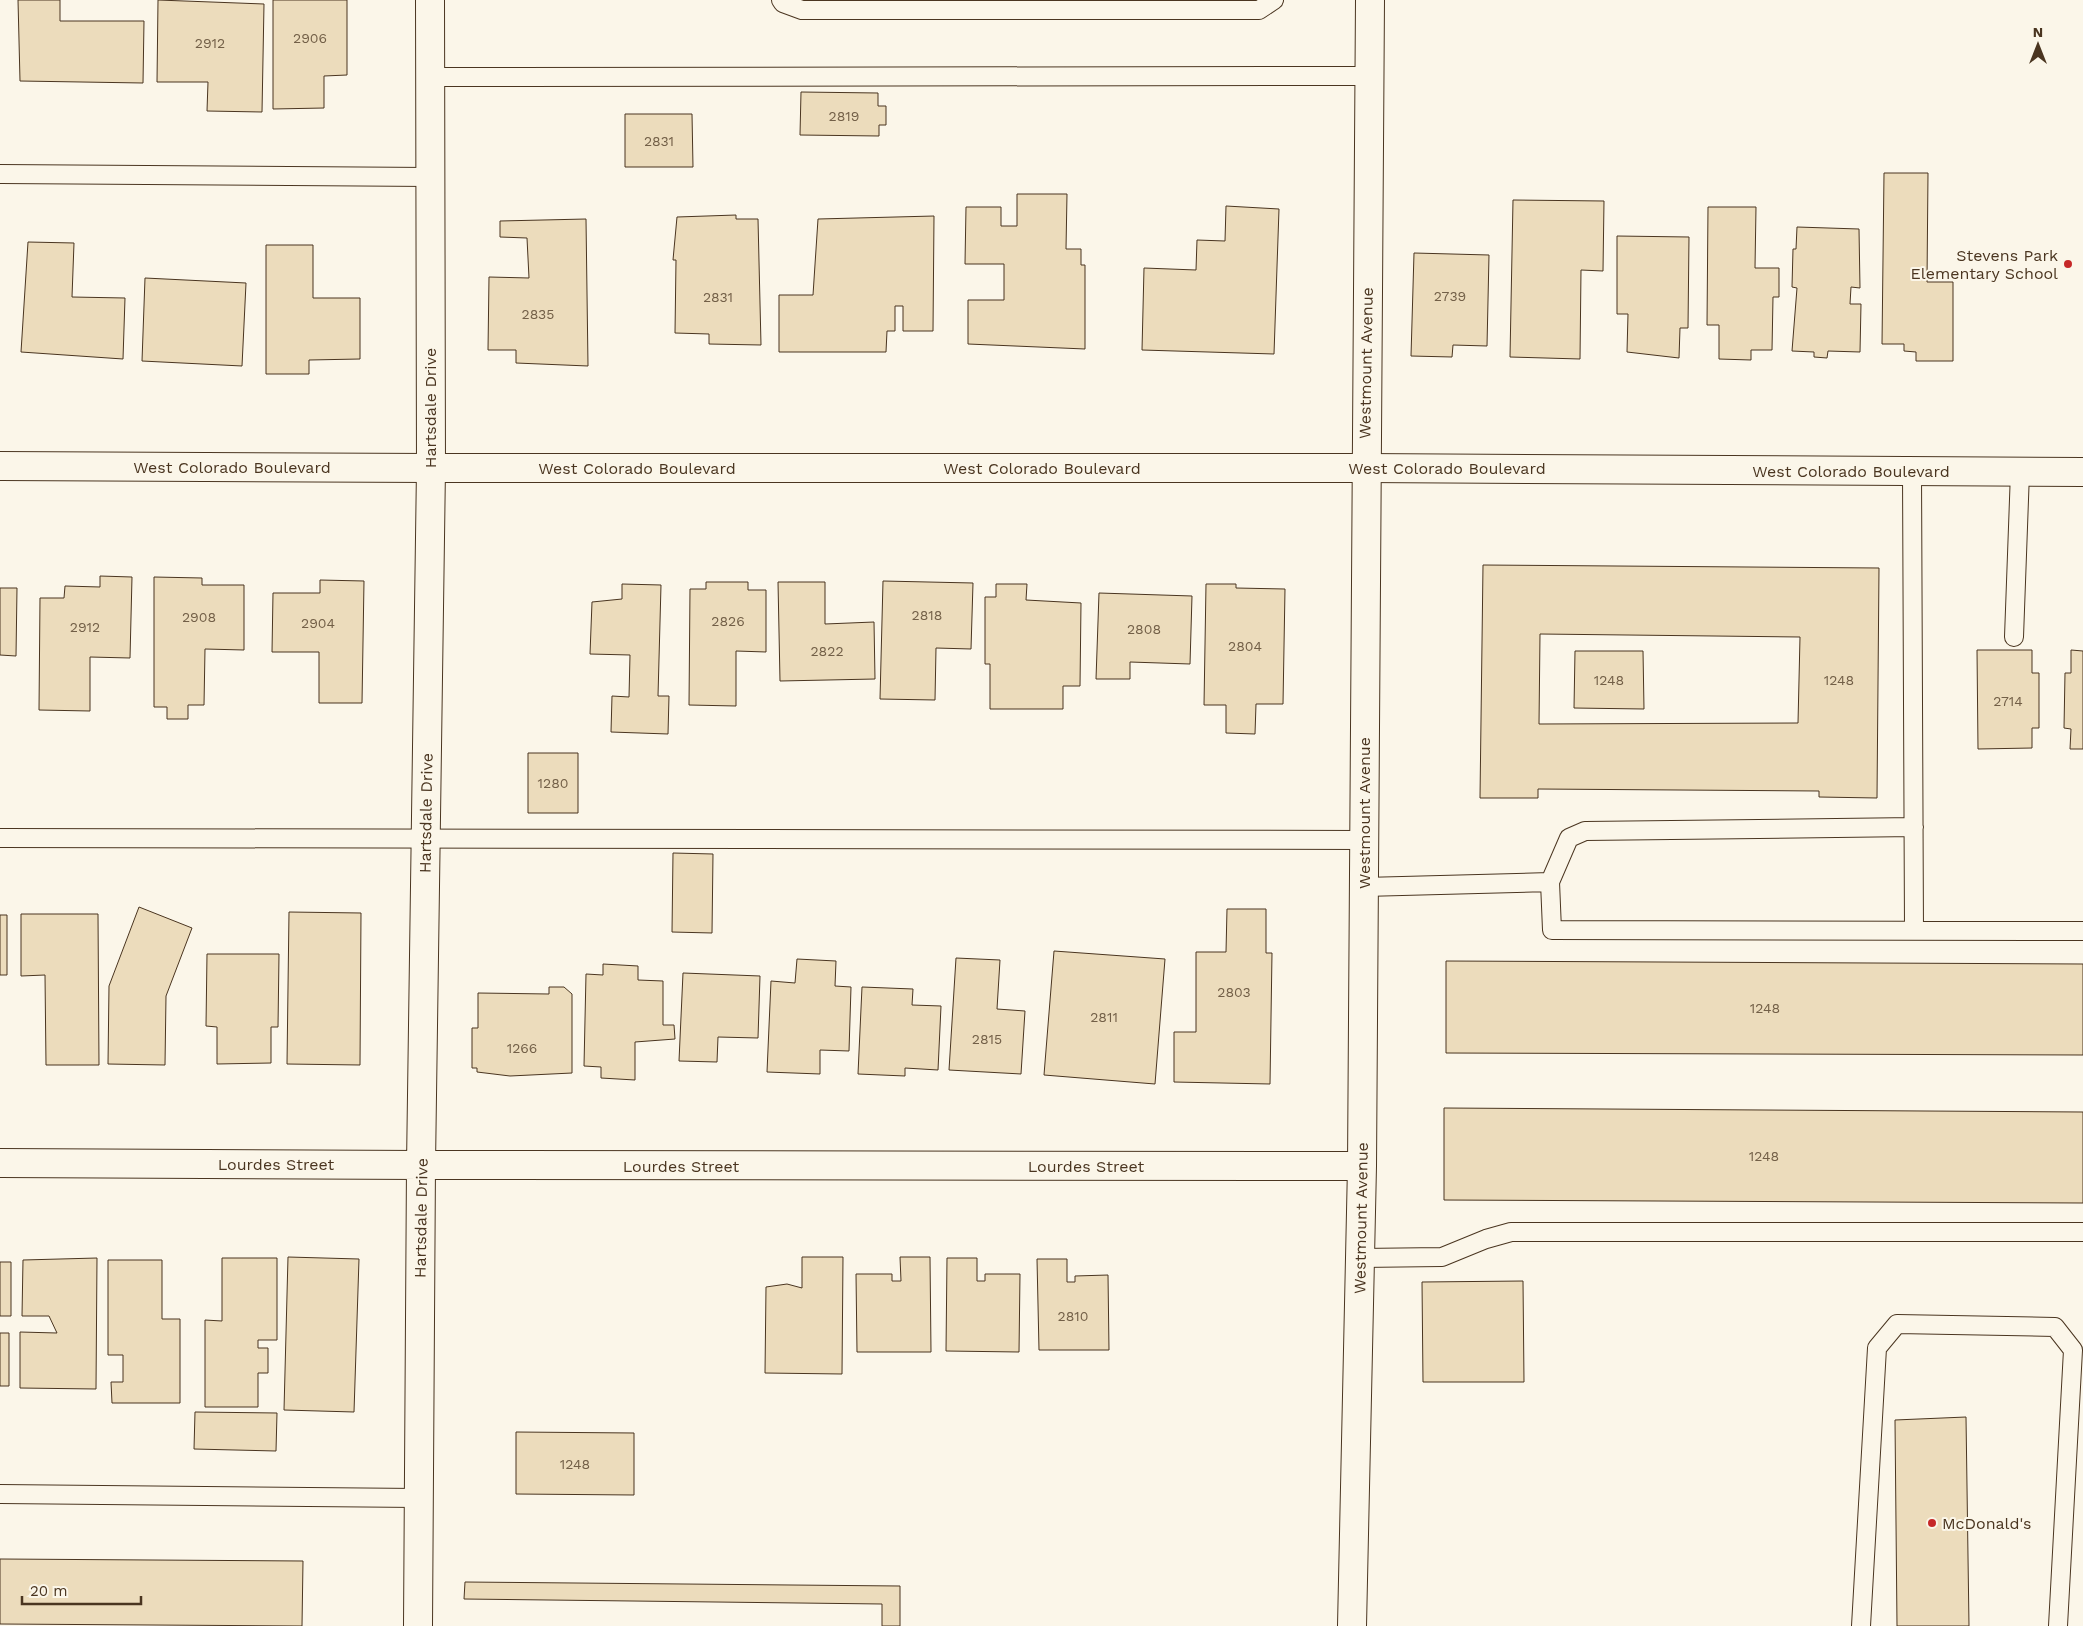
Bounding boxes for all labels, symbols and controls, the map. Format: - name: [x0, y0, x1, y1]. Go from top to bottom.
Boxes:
- north arrow: [2013, 20, 2063, 70]
- text: N: [2033, 24, 2043, 40]
- house number: 2906: [293, 30, 327, 46]
- house number: 2912: [195, 35, 225, 51]
- house number: 2819: [829, 108, 859, 124]
- house number: 2831: [644, 133, 674, 149]
- place label: Stevens Park Elementary School: [1911, 246, 2058, 283]
- marker: Stevens Park Elementary School: [2062, 258, 2074, 270]
- street label: Westmount Avenue: [1355, 287, 1377, 439]
- house number: 2739: [1434, 288, 1466, 304]
- house number: 2831: [703, 289, 733, 305]
- house number: 2835: [522, 306, 554, 322]
- street label: Hartsdale Drive: [421, 348, 440, 468]
- street label: West Colorado Boulevard: [133, 458, 331, 477]
- street label: West Colorado Boulevard: [538, 459, 736, 478]
- street label: West Colorado Boulevard: [943, 459, 1141, 478]
- street label: West Colorado Boulevard: [1348, 459, 1546, 478]
- street label: West Colorado Boulevard: [1752, 462, 1950, 481]
- house number: 2818: [912, 607, 942, 623]
- house number: 2908: [182, 609, 216, 625]
- house number: 2826: [711, 613, 745, 629]
- house number: 2904: [301, 615, 335, 631]
- house number: 2912: [70, 619, 100, 635]
- house number: 2808: [1127, 621, 1161, 637]
- house number: 2804: [1228, 638, 1262, 654]
- house number: 2822: [810, 643, 844, 659]
- house number: 1248: [1594, 672, 1624, 688]
- house number: 1248: [1824, 672, 1854, 688]
- house number: 2714: [1993, 693, 2023, 709]
- street label: Westmount Avenue: [1355, 737, 1374, 889]
- street label: Hartsdale Drive: [415, 753, 437, 873]
- house number: 1280: [538, 775, 568, 791]
- house number: 2803: [1217, 984, 1251, 1000]
- house number: 1248: [1750, 1000, 1780, 1016]
- house number: 2811: [1090, 1009, 1118, 1025]
- house number: 2815: [972, 1031, 1002, 1047]
- house number: 1266: [507, 1040, 537, 1056]
- street label: Westmount Avenue: [1350, 1142, 1372, 1294]
- house number: 1248: [1749, 1148, 1779, 1164]
- street label: Lourdes Street: [218, 1155, 334, 1174]
- street label: Lourdes Street: [623, 1157, 739, 1176]
- street label: Lourdes Street: [1028, 1157, 1144, 1176]
- street label: Hartsdale Drive: [410, 1158, 432, 1278]
- house number: 2810: [1058, 1308, 1088, 1324]
- house number: 1248: [560, 1456, 590, 1472]
- place label: McDonald's: [1942, 1514, 2032, 1533]
- marker: McDonald's: [1926, 1517, 1938, 1529]
- scale bar: [22, 1574, 141, 1606]
- text: 20 m: [30, 1582, 68, 1600]

